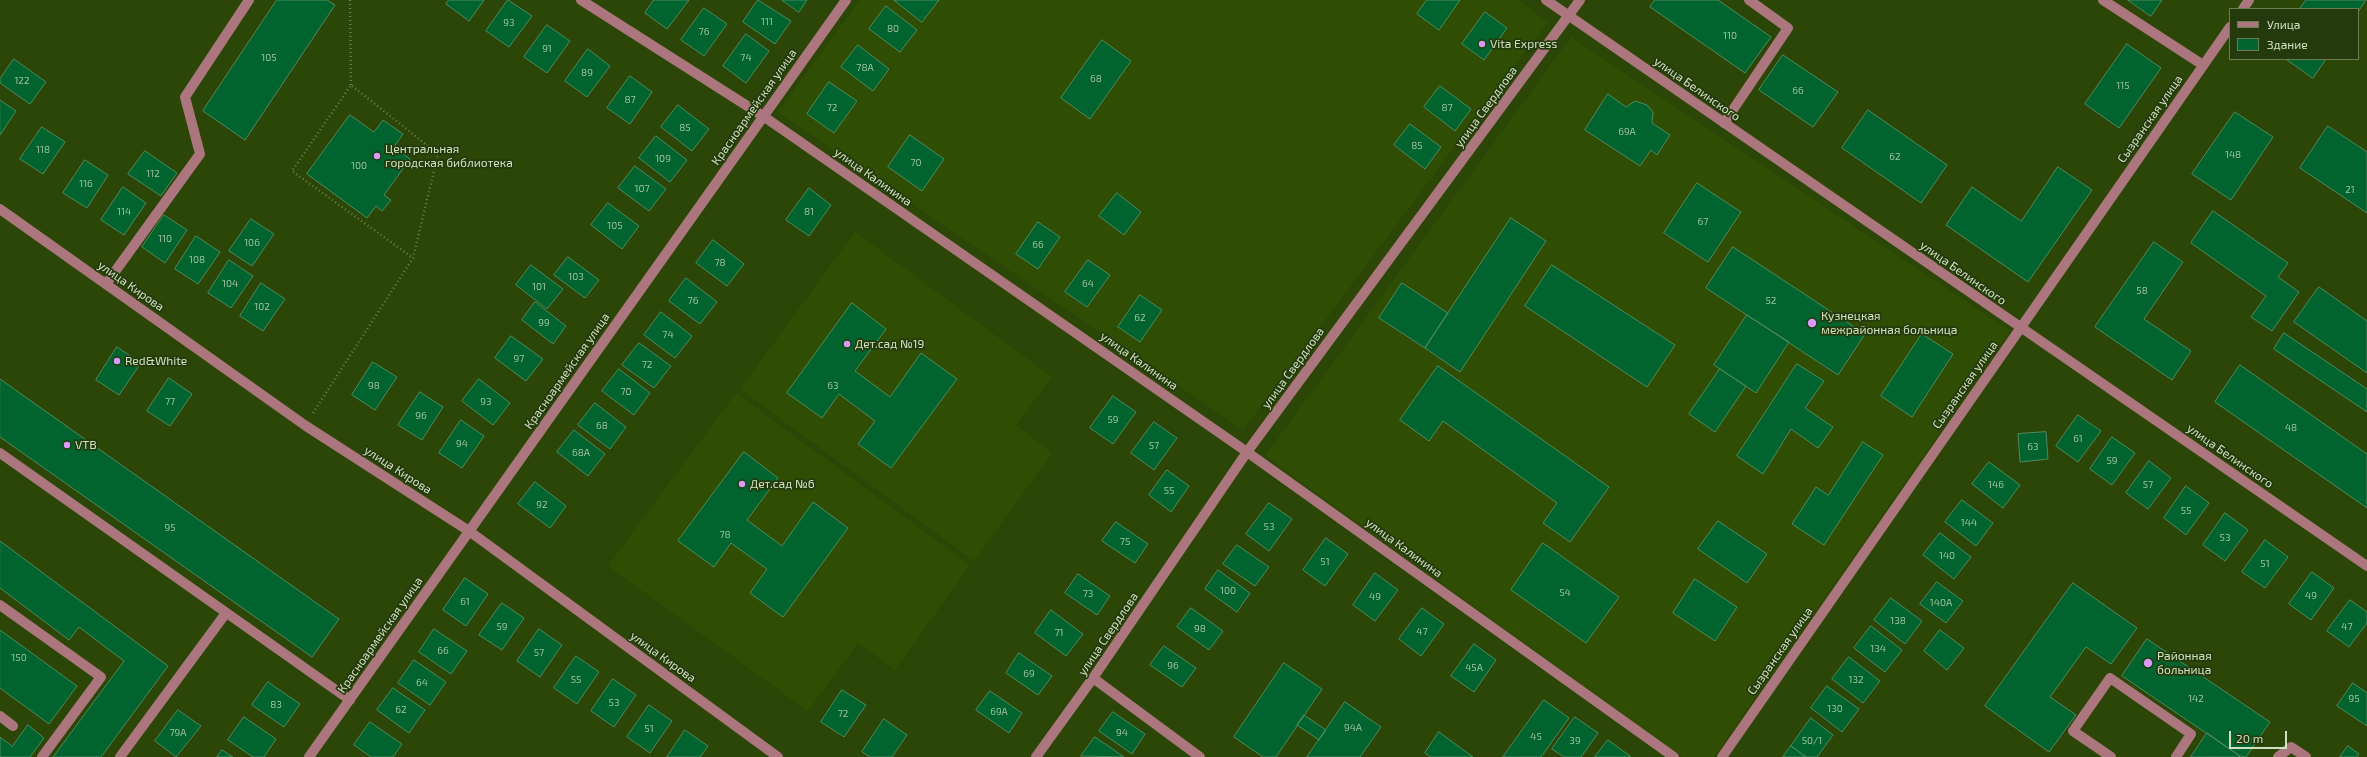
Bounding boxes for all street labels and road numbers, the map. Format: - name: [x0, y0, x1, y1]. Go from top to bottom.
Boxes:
- street label: Красноармейская улица: [708, 46, 800, 168]
- street label: улица Белинского: [1651, 54, 1743, 124]
- street label: улица Свердлова: [1452, 64, 1520, 150]
- street label: Сызранская улица: [2114, 72, 2186, 166]
- street label: улица Калинина: [831, 145, 915, 209]
- street label: улица Белинского: [1917, 238, 2009, 308]
- street label: улица Кирова: [95, 258, 167, 314]
- street label: Красноармейская улица: [521, 310, 613, 432]
- street label: улица Свердлова: [1259, 325, 1327, 411]
- street label: улица Калинина: [1097, 329, 1181, 393]
- street label: Сызранская улица: [1929, 338, 2001, 432]
- street label: улица Белинского: [2184, 421, 2276, 491]
- street label: улица Кирова: [362, 443, 434, 497]
- street label: улица Калинина: [1363, 515, 1445, 581]
- street label: Красноармейская улица: [334, 574, 426, 696]
- street label: улица Свердлова: [1075, 590, 1141, 678]
- street label: Сызранская улица: [1744, 604, 1816, 698]
- street label: улица Кирова: [627, 628, 699, 686]

